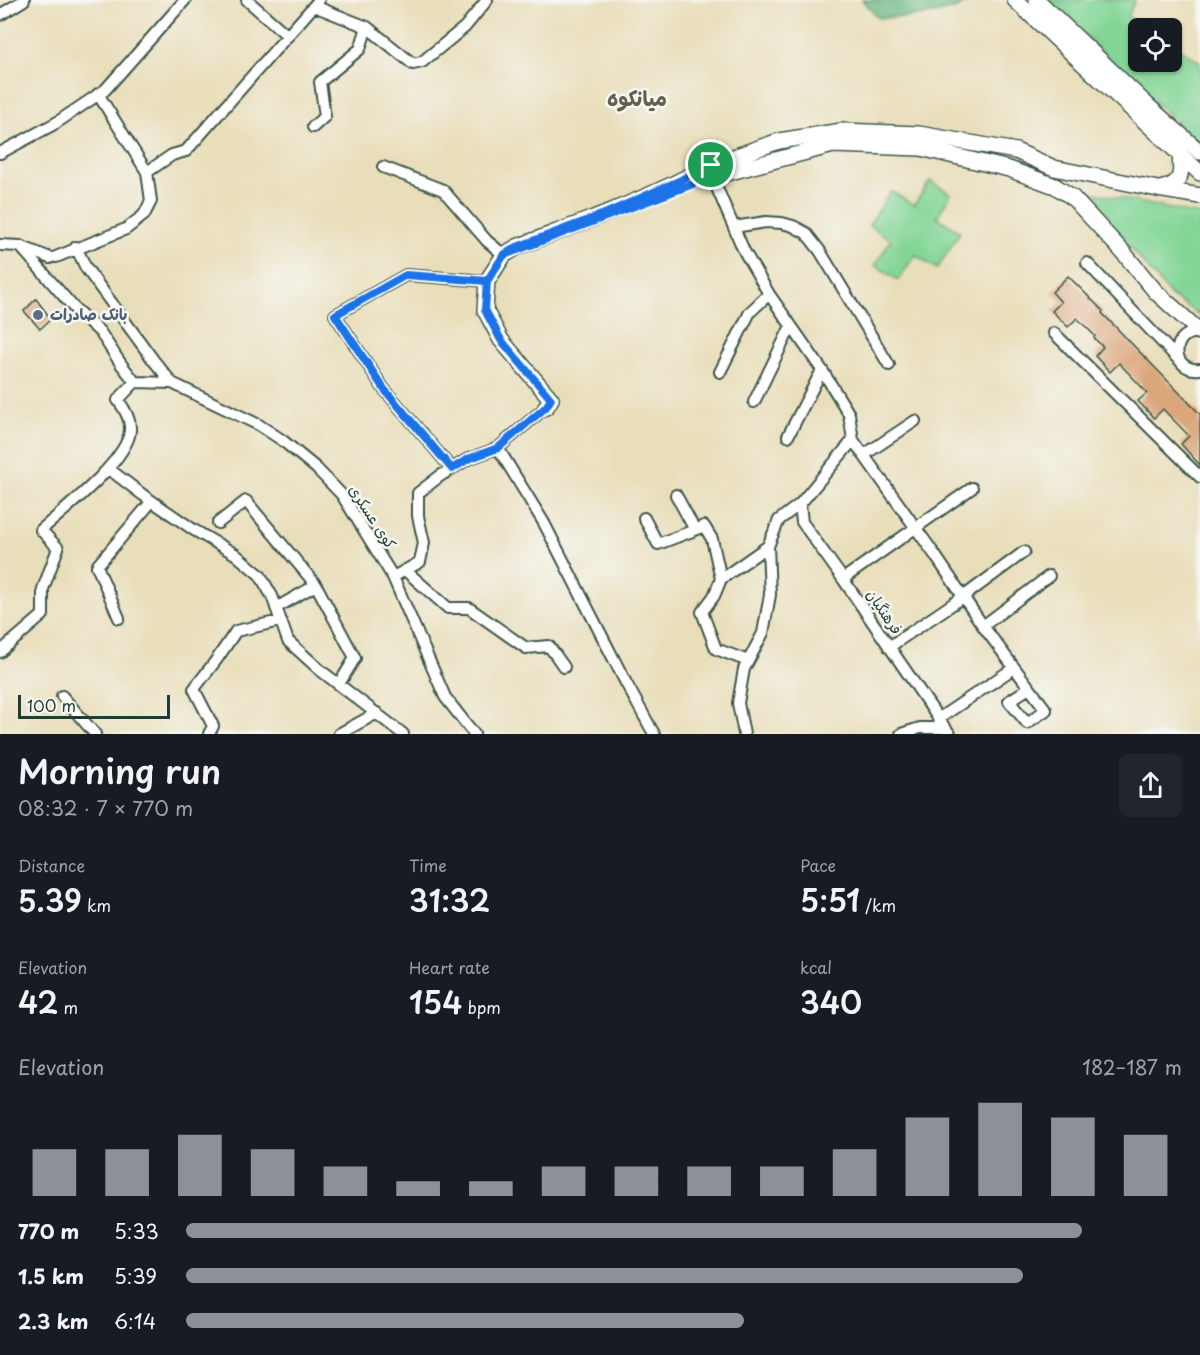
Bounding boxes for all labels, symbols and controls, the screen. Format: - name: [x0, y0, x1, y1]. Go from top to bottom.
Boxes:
- map controls: [1128, 18, 1182, 72]
- button: locate: [1128, 18, 1182, 72]
- district label: میانکوه: [607, 81, 667, 113]
- pin: [685, 139, 736, 190]
- icon: arrive: [694, 148, 727, 181]
- place label: بانک صادرات: [50, 302, 127, 325]
- marker: بانک صادرات: [31, 308, 45, 322]
- street label: کوی عسکری: [344, 479, 403, 553]
- street label: فرهنگیان: [862, 584, 909, 638]
- scale bar: [18, 692, 170, 720]
- text: 100 m: [27, 693, 76, 717]
- text: Morning run: [18, 745, 221, 795]
- button: share: [1119, 754, 1182, 817]
- text: 08:32 · 7 × 770 m: [18, 793, 193, 823]
- text: Distance: [18, 853, 85, 877]
- text: Time: [409, 853, 447, 877]
- text: Pace: [800, 853, 836, 877]
- text: 5.39: [18, 877, 82, 922]
- text: 31:32: [409, 877, 490, 922]
- text: 5:51: [800, 877, 860, 922]
- text: km: [82, 893, 111, 917]
- text: /km: [860, 893, 896, 917]
- text: Elevation: [18, 955, 87, 979]
- text: Heart rate: [409, 955, 490, 979]
- text: kcal: [800, 955, 832, 979]
- text: 42: [18, 979, 58, 1024]
- text: 154: [409, 979, 462, 1024]
- text: 340: [800, 979, 862, 1024]
- text: m: [58, 995, 78, 1019]
- text: bpm: [462, 995, 501, 1019]
- text: Elevation: [18, 1052, 104, 1082]
- text: 182–187 m: [1082, 1052, 1182, 1082]
- text: 770 m: [18, 1216, 79, 1246]
- text: 5:33: [114, 1216, 159, 1246]
- text: 1.5 km: [18, 1261, 84, 1291]
- text: 5:39: [114, 1261, 157, 1291]
- text: 2.3 km: [18, 1306, 88, 1336]
- text: 6:14: [114, 1306, 156, 1336]

